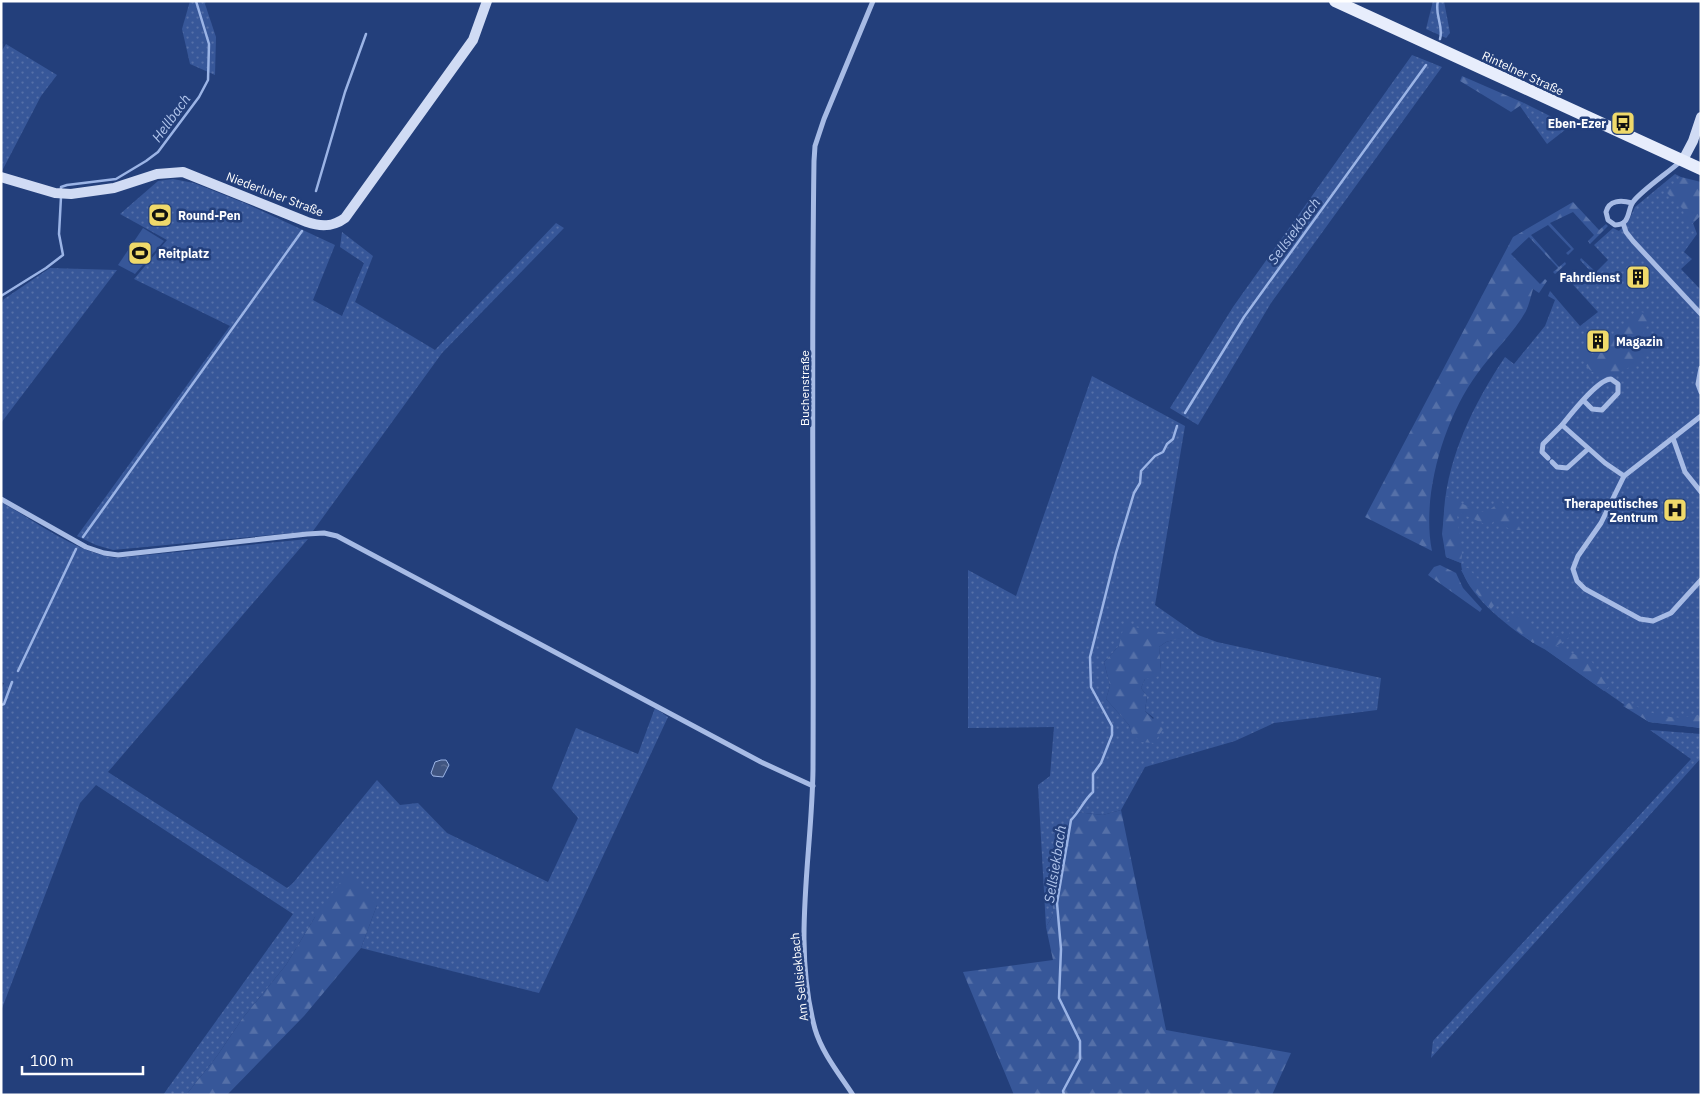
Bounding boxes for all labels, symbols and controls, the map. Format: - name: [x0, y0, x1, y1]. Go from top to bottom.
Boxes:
- street label: Rintelner Straße: [1480, 48, 1567, 99]
- water label: Hellbach: [148, 90, 194, 146]
- bus stop icon: Eben-Ezer: [1610, 110, 1636, 136]
- place label: Eben-Ezer: [1548, 116, 1606, 131]
- street label: Niederluher Straße: [224, 169, 326, 220]
- water label: Sellsiekbach: [1264, 194, 1324, 268]
- sports icon: Round-Pen: [147, 202, 173, 228]
- place label: Round-Pen: [178, 208, 241, 223]
- sports icon: Reitplatz: [127, 240, 153, 266]
- place label: Reitplatz: [158, 246, 209, 261]
- building icon: Fahrdienst: [1625, 264, 1651, 290]
- place label: Fahrdienst: [1560, 270, 1620, 285]
- building icon: Magazin: [1585, 328, 1611, 354]
- place label: Magazin: [1616, 334, 1663, 349]
- street label: Buchenstraße: [797, 350, 812, 426]
- place label: Therapeutisches Zentrum: [1564, 496, 1658, 525]
- hospital icon: Therapeutisches Zentrum: [1662, 497, 1688, 523]
- water label: Sellsiekbach: [1040, 824, 1070, 904]
- street label: Am Sellsiekbach: [787, 932, 811, 1022]
- scale bar: [22, 1044, 144, 1076]
- text: 100 m: [30, 1051, 74, 1070]

